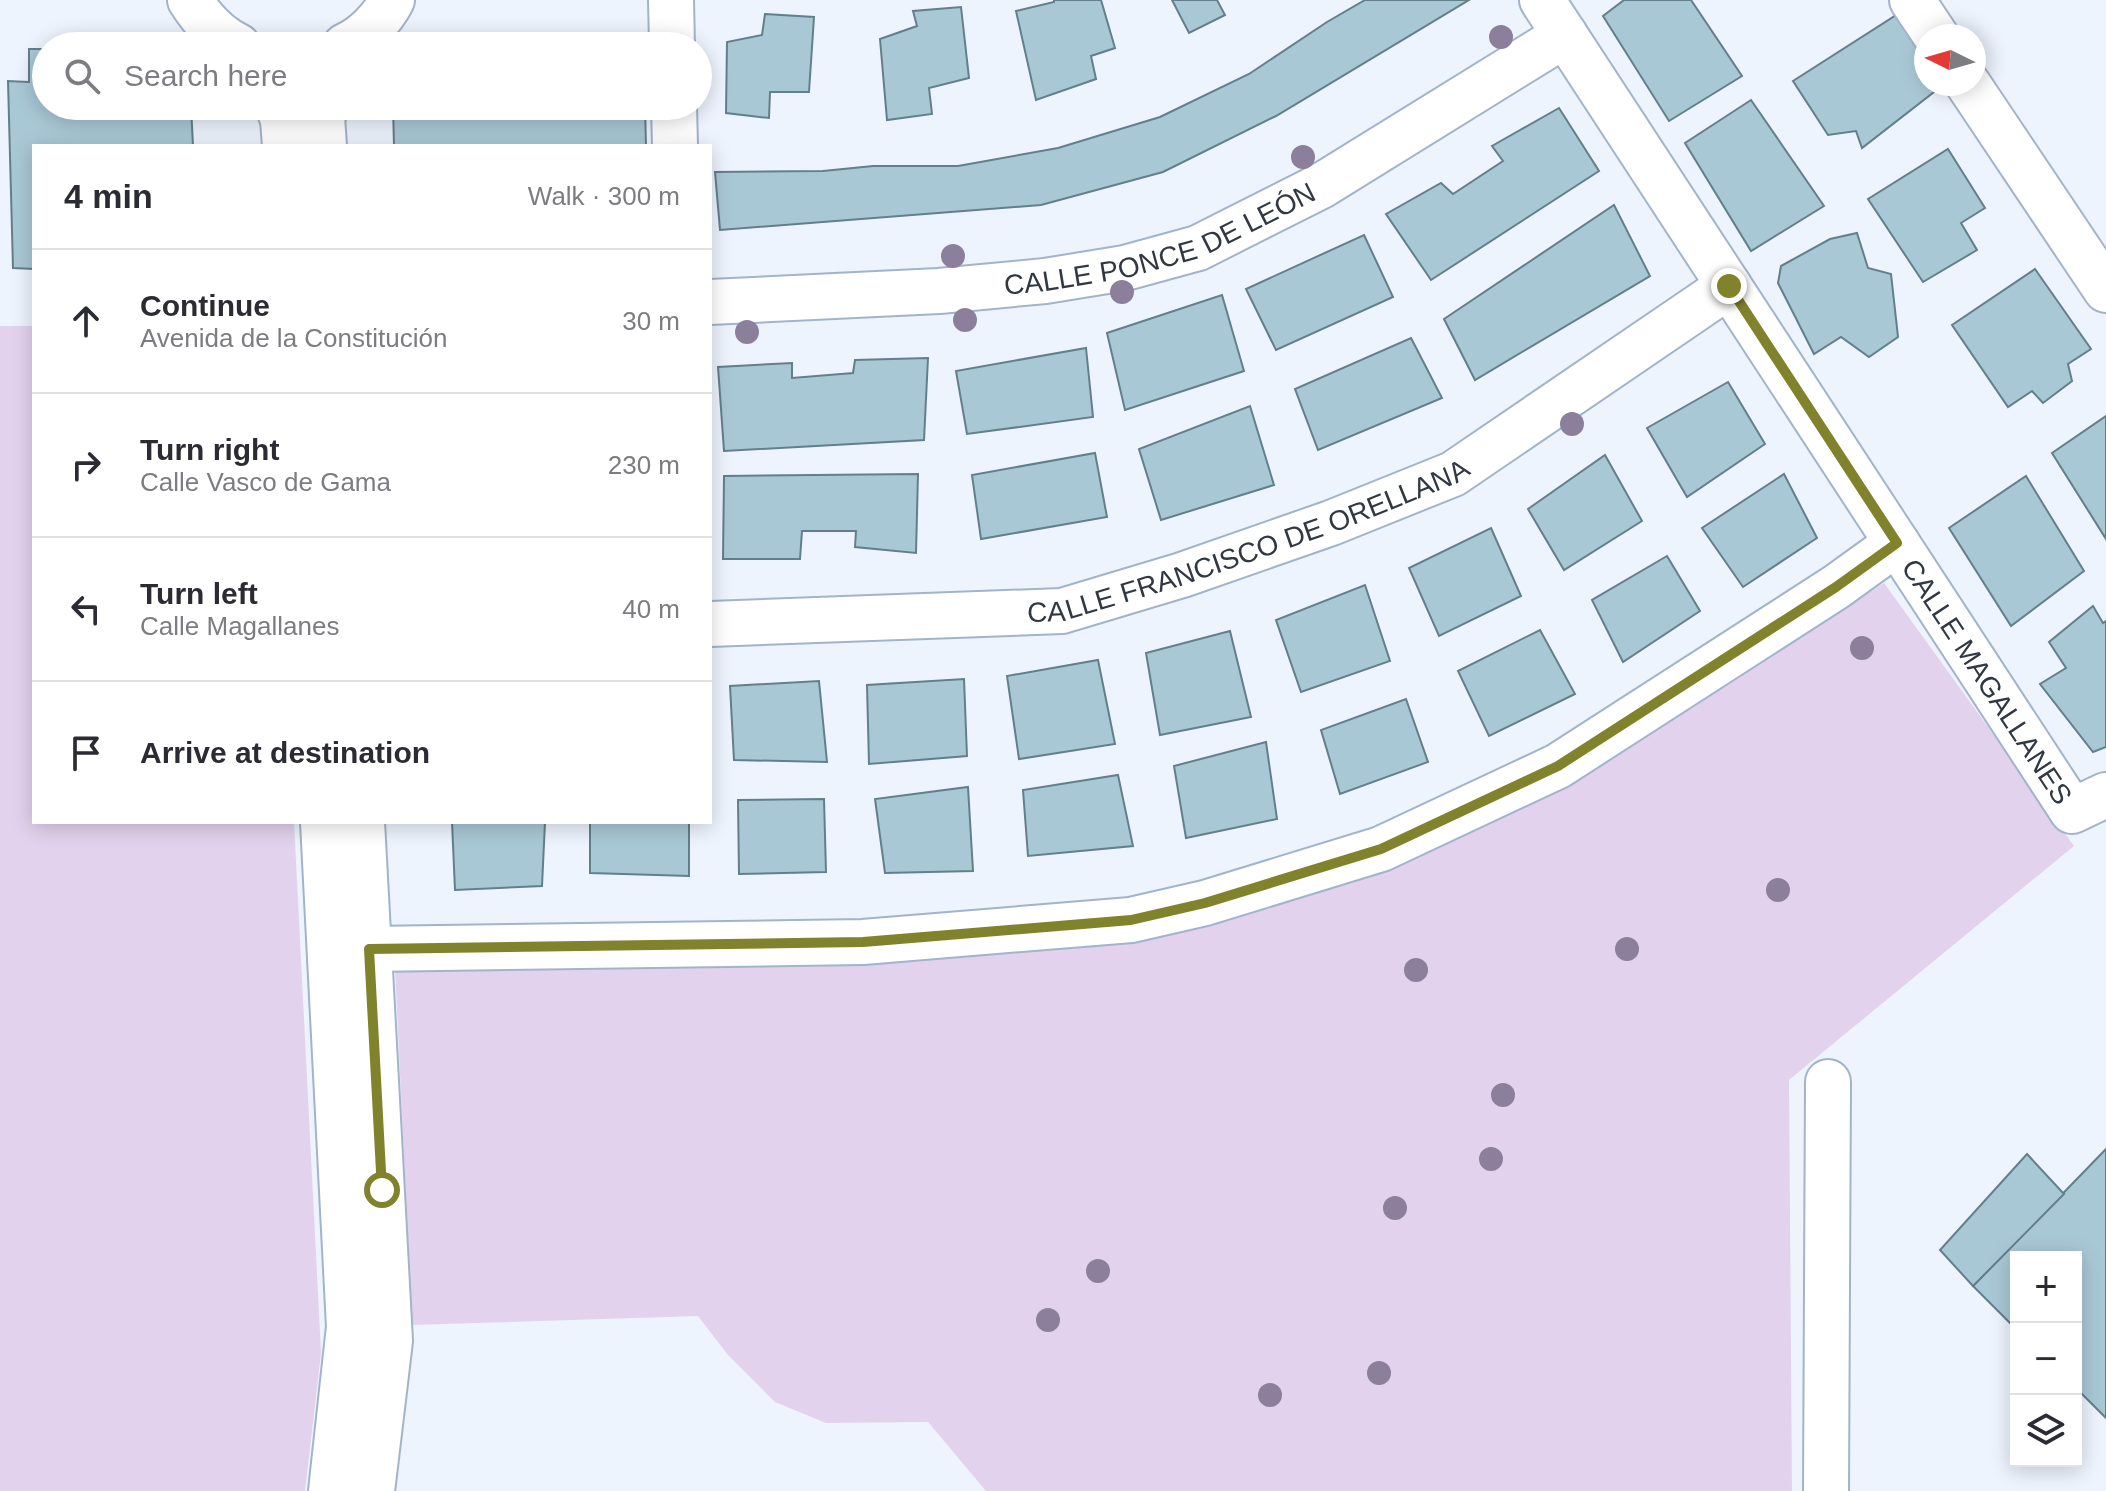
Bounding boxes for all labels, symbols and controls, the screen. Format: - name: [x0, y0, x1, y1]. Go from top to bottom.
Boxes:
- north arrow: [1914, 24, 1986, 96]
- search box: [32, 32, 712, 120]
- icon: search: [60, 54, 104, 98]
- text: Search here: [124, 59, 287, 92]
- street label: CALLE PONCE DE LEÓN: [1003, 176, 1320, 300]
- text: 4 min: [64, 177, 153, 215]
- text: Walk · 300 m: [528, 181, 680, 211]
- route end: [1711, 268, 1747, 304]
- text: Continue: [140, 289, 270, 322]
- icon: ahead: [64, 299, 108, 343]
- text: 30 m: [622, 306, 680, 336]
- text: Avenida de la Constitución: [140, 323, 447, 353]
- text: Turn right: [140, 433, 279, 466]
- icon: right: [64, 443, 108, 487]
- text: 230 m: [608, 450, 680, 480]
- street label: CALLE FRANCISCO DE ORELLANA: [1026, 452, 1475, 628]
- text: Calle Vasco de Gama: [140, 467, 391, 497]
- street label: CALLE MAGALLANES: [1896, 553, 2079, 810]
- text: Turn left: [140, 577, 258, 610]
- icon: left: [64, 587, 108, 631]
- text: 40 m: [622, 594, 680, 624]
- text: Calle Magallanes: [140, 611, 339, 641]
- icon: arrive: [64, 731, 108, 775]
- text: Arrive at destination: [140, 736, 430, 769]
- route start: [364, 1172, 400, 1208]
- map controls: [2010, 1251, 2082, 1467]
- button: +: [2010, 1251, 2082, 1323]
- button: −: [2010, 1323, 2082, 1395]
- button: layers: [2010, 1395, 2082, 1467]

